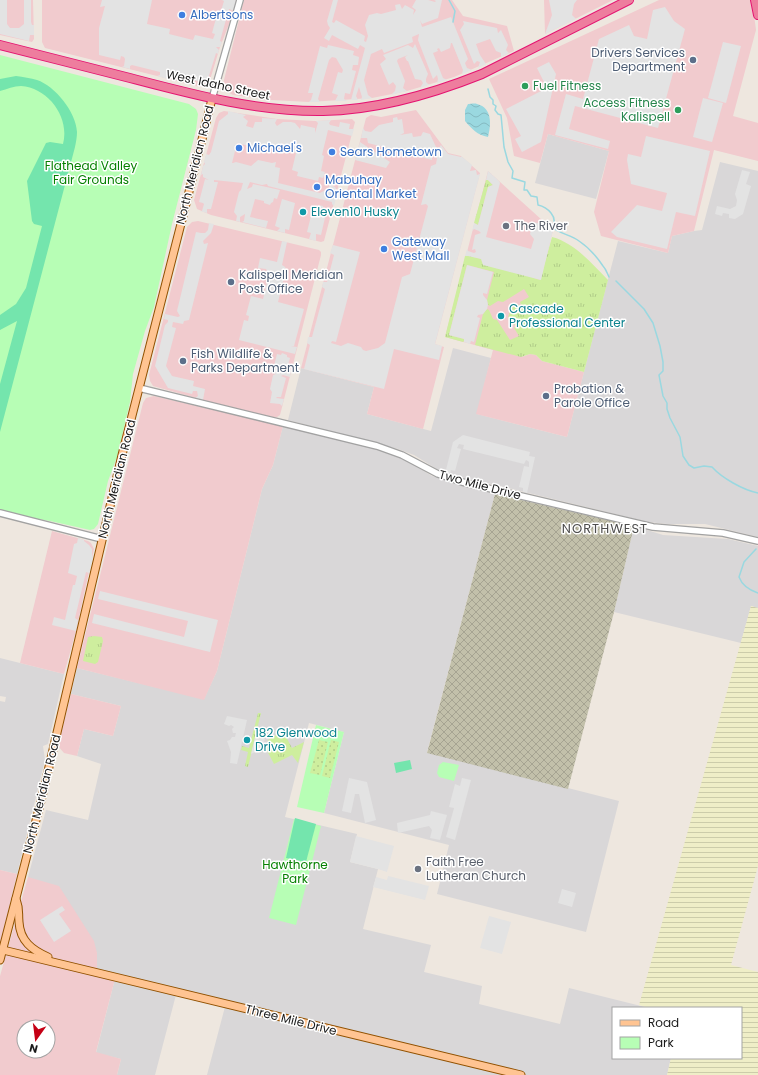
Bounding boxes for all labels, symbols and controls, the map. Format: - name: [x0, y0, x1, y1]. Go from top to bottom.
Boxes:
- place label: Albertsons: [190, 6, 253, 23]
- marker: Albertsons: [177, 10, 187, 20]
- place label: Drivers Services Department: [591, 44, 685, 75]
- marker: Drivers Services Department: [688, 55, 698, 65]
- street label: West Idaho Street: [165, 65, 272, 104]
- place label: Fuel Fitness: [533, 77, 601, 94]
- marker: Fuel Fitness: [520, 81, 530, 91]
- place label: Access Fitness Kalispell: [583, 94, 670, 125]
- street label: North Meridian Road: [171, 103, 218, 226]
- marker: Access Fitness Kalispell: [673, 105, 683, 115]
- place label: Michael's: [247, 139, 302, 156]
- marker: Michael's: [234, 143, 244, 153]
- place label: Sears Hometown: [340, 143, 442, 160]
- marker: Sears Hometown: [327, 147, 337, 157]
- park label: Flathead Valley Fair Grounds: [45, 157, 137, 188]
- place label: Mabuhay Oriental Market: [325, 171, 417, 202]
- marker: Mabuhay Oriental Market: [312, 182, 322, 192]
- place label: Eleven10 Husky: [311, 203, 399, 220]
- marker: Eleven10 Husky: [298, 207, 308, 217]
- place label: The River: [514, 217, 568, 234]
- marker: The River: [501, 221, 511, 231]
- place label: Gateway West Mall: [392, 233, 449, 264]
- marker: Gateway West Mall: [379, 244, 389, 254]
- place label: Kalispell Meridian Post Office: [239, 266, 343, 297]
- marker: Kalispell Meridian Post Office: [226, 277, 236, 287]
- place label: Cascade Professional Center: [509, 300, 626, 331]
- marker: Cascade Professional Center: [496, 311, 506, 321]
- place label: Fish Wildlife & Parks Department: [191, 345, 299, 376]
- marker: Fish Wildlife & Parks Department: [178, 356, 188, 366]
- place label: Probation & Parole Office: [554, 380, 630, 411]
- marker: Probation & Parole Office: [541, 391, 551, 401]
- street label: North Meridian Road: [93, 417, 140, 540]
- street label: Two Mile Drive: [437, 465, 523, 504]
- district label: NORTHWEST: [562, 519, 648, 538]
- place label: 182 Glenwood Drive: [255, 724, 337, 755]
- street label: North Meridian Road: [18, 732, 65, 855]
- marker: 182 Glenwood Drive: [242, 735, 252, 745]
- place label: Faith Free Lutheran Church: [426, 853, 526, 884]
- park label: Hawthorne Park: [262, 856, 328, 887]
- marker: Faith Free Lutheran Church: [413, 864, 423, 874]
- street label: Three Mile Drive: [244, 1000, 339, 1039]
- legend: [612, 1007, 742, 1059]
- text: Road: [648, 1014, 679, 1031]
- north arrow: [16, 1019, 56, 1059]
- text: Park: [648, 1034, 675, 1051]
- text: N: [28, 1040, 40, 1057]

